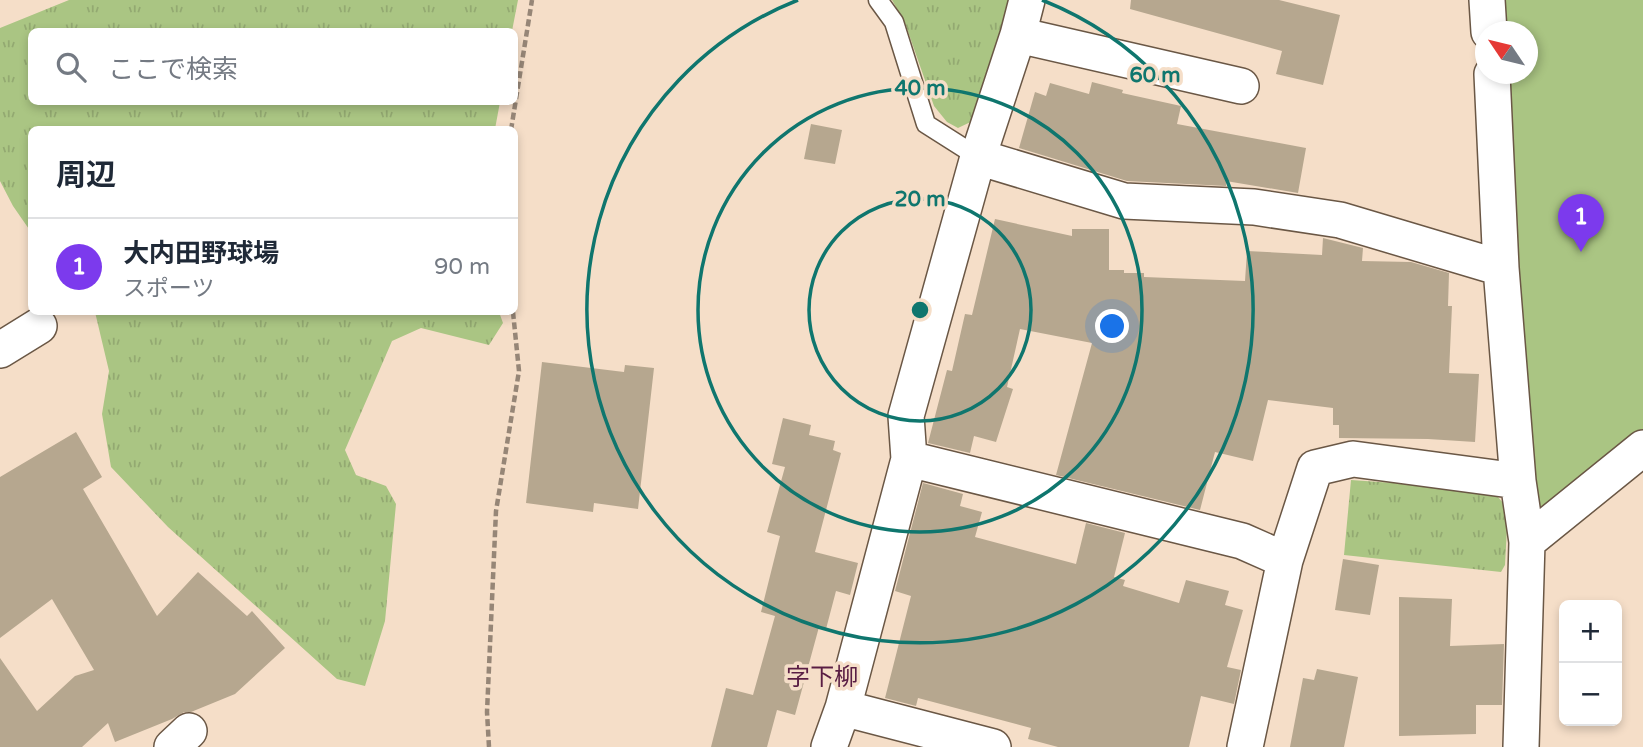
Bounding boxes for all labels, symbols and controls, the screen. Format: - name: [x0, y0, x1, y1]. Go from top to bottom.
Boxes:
- north arrow: [1475, 21, 1538, 84]
- search box: [28, 28, 518, 105]
- icon: search: [52, 48, 90, 86]
- text: ここで検索: [108, 54, 238, 85]
- text: 60 m: [1129, 63, 1181, 88]
- text: 40 m: [894, 76, 946, 101]
- text: 周辺: [56, 157, 116, 194]
- text: 20 m: [894, 187, 946, 212]
- pin: 1: [1558, 194, 1604, 252]
- text: 大内田野球場: [123, 238, 279, 269]
- text: 1: [72, 253, 86, 281]
- text: 90 m: [434, 253, 490, 281]
- text: スポーツ: [123, 275, 215, 303]
- centre of rings: [908, 298, 932, 322]
- your location: [1095, 309, 1129, 343]
- map controls: [1559, 600, 1622, 726]
- button: +: [1559, 600, 1622, 663]
- district label: 字下柳: [786, 663, 858, 692]
- button: −: [1559, 663, 1622, 726]

